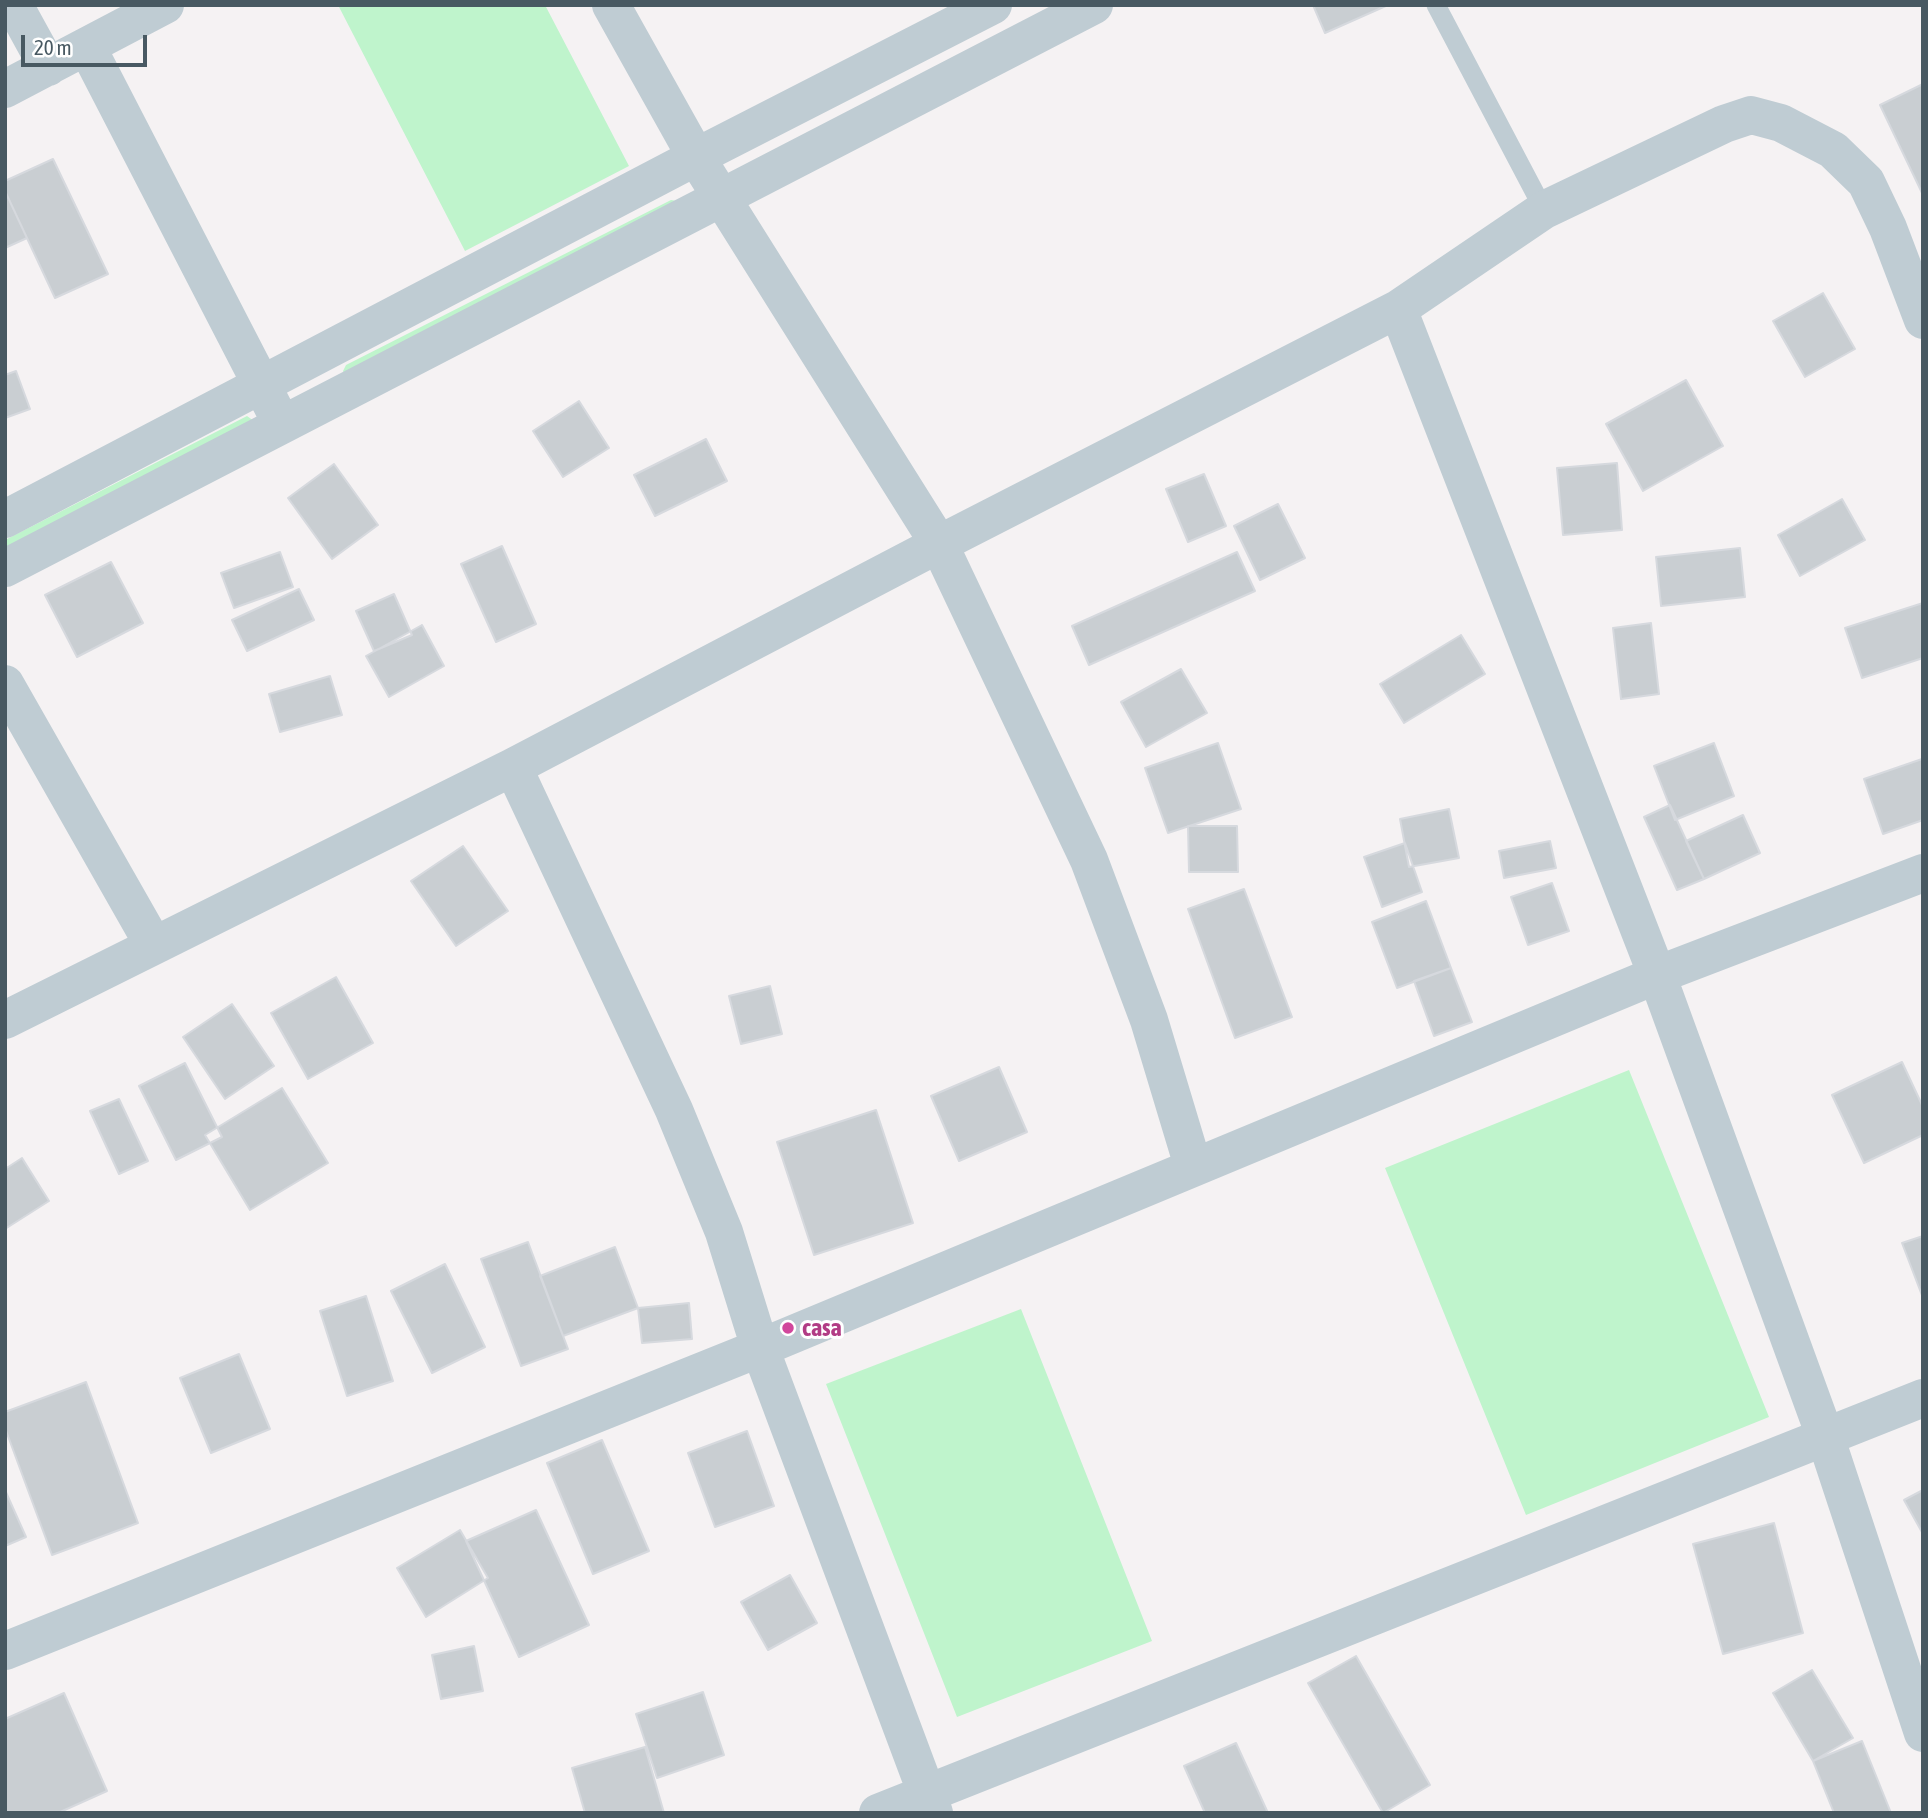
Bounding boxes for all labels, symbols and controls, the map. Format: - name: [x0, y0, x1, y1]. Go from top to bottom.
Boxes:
- scale bar: [24, 21, 150, 65]
- text: 20 m: [34, 35, 72, 59]
- place label: casa: [802, 1314, 842, 1342]
- marker: casa: [780, 1320, 796, 1336]

